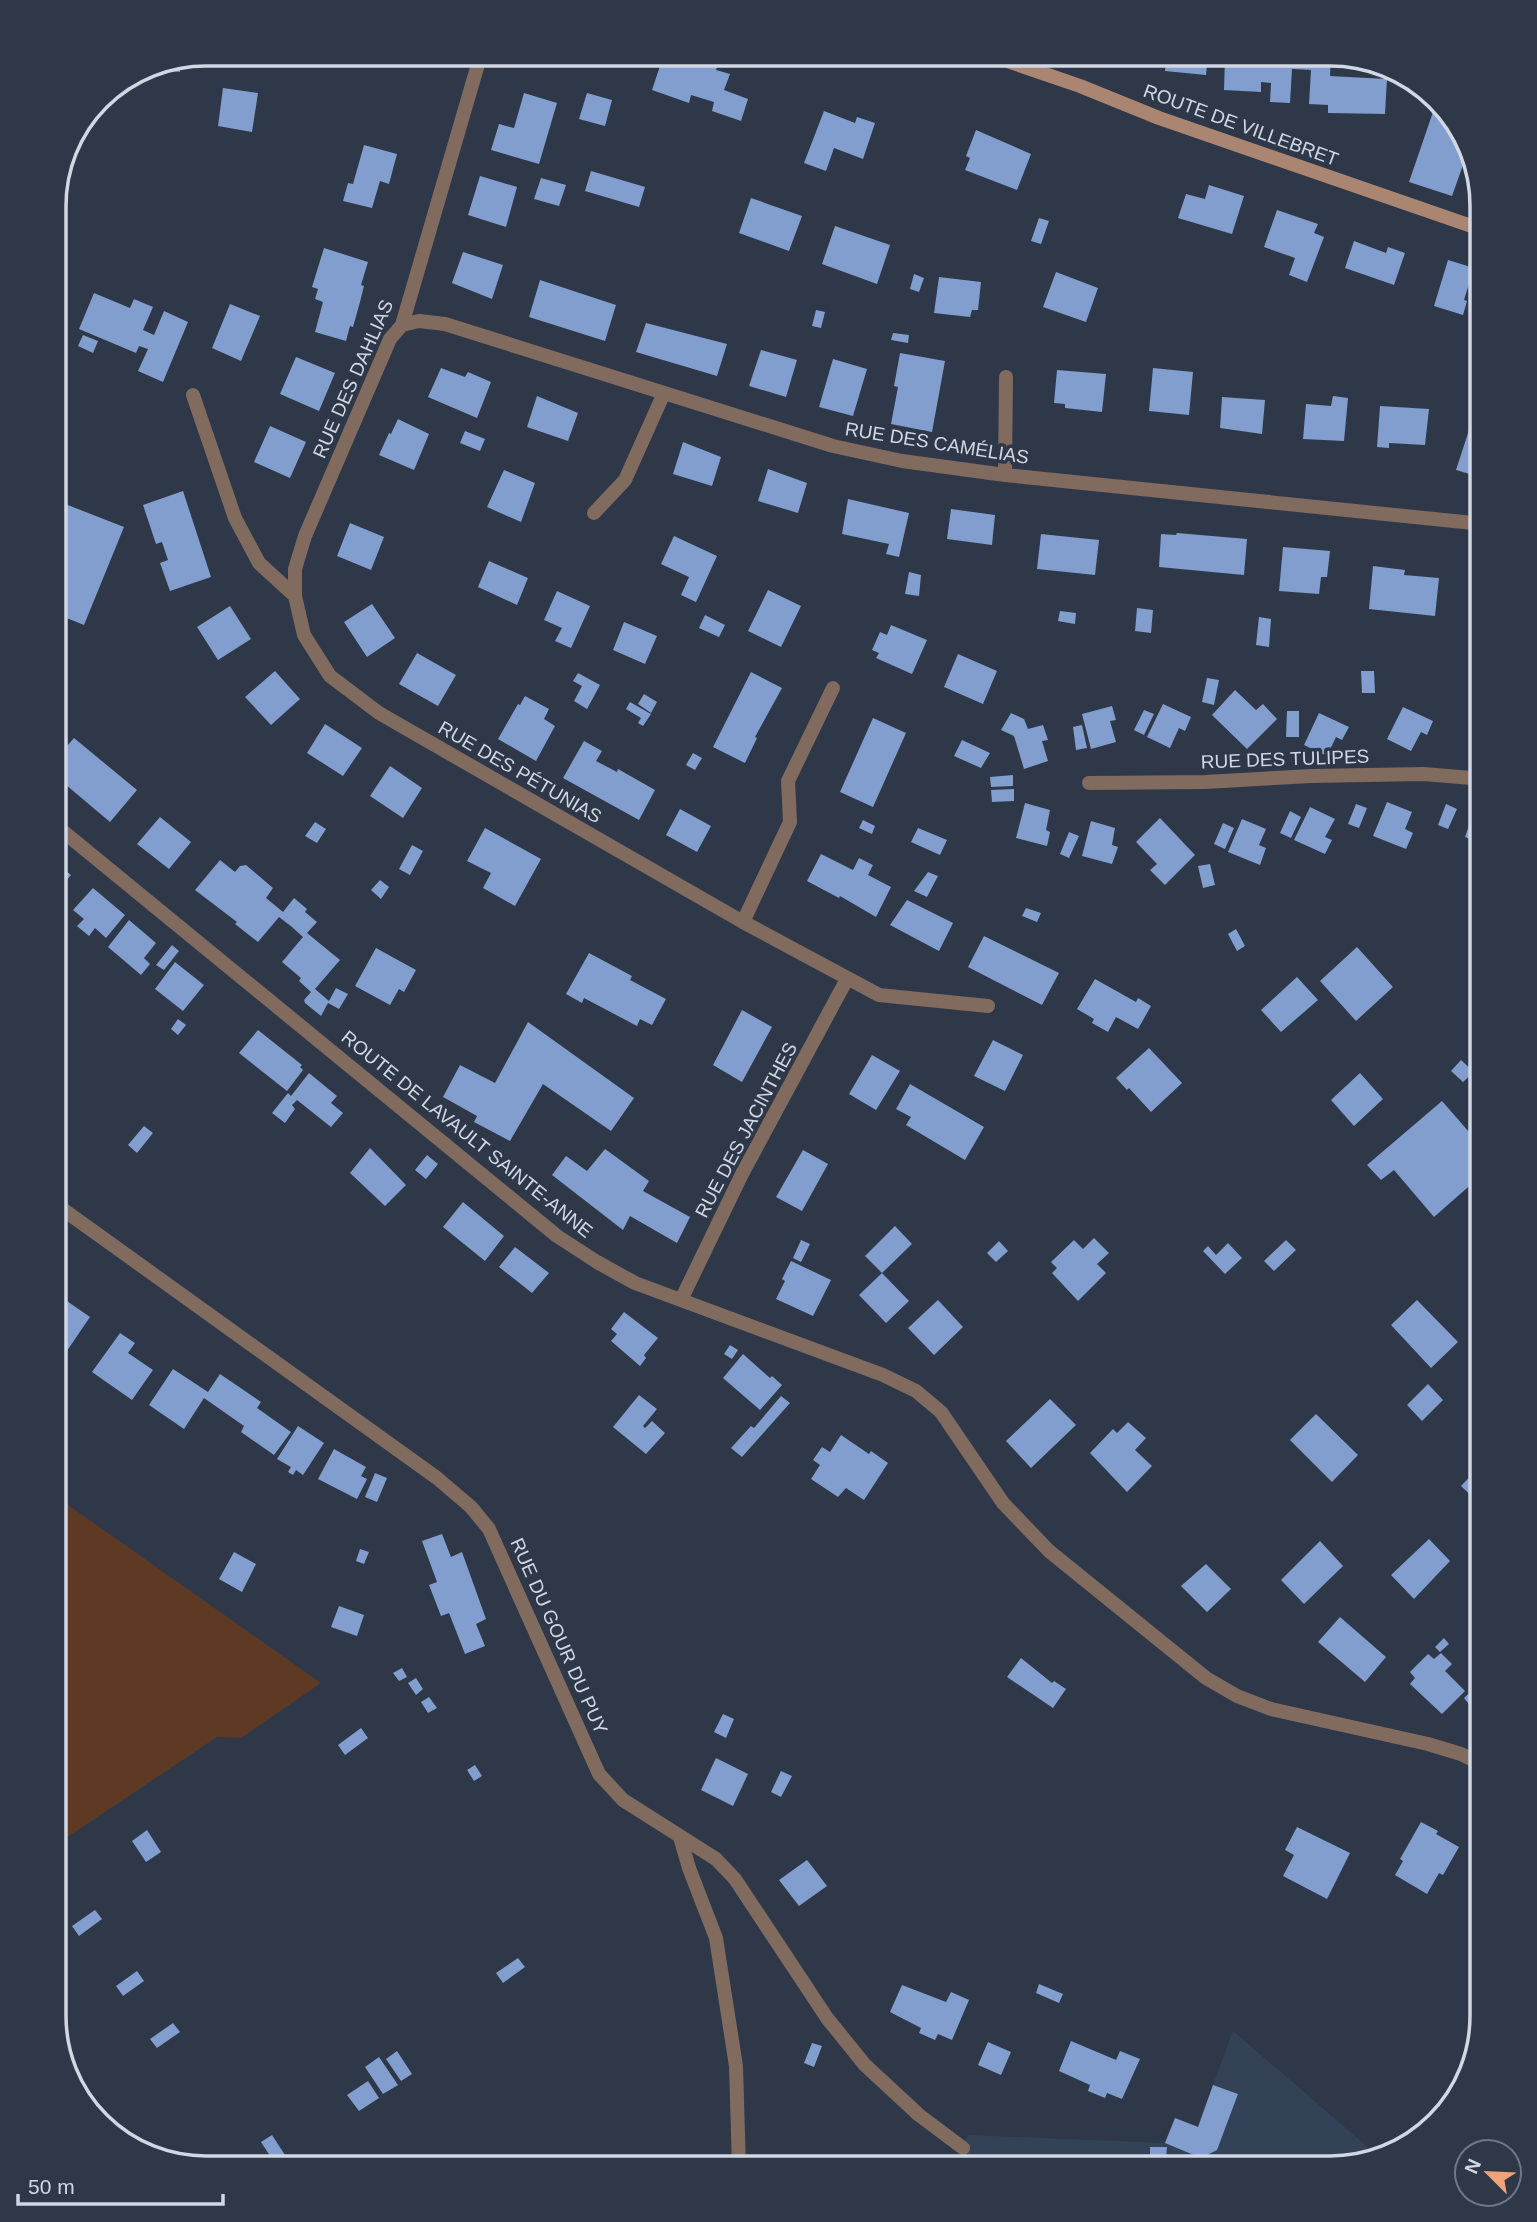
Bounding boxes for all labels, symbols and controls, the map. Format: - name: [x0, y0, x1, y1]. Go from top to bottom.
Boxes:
- street label: ROUTE DE VILLEBRET: [1141, 80, 1342, 170]
- street label: RUE DES DAHLIAS: [309, 297, 397, 461]
- street label: RUE DES CAMÉLIAS: [844, 418, 1030, 468]
- street label: RUE DES PÉTUNIAS: [435, 717, 605, 827]
- street label: RUE DES TULIPES: [1200, 746, 1370, 772]
- street label: ROUTE DE LAVAULT SAINTE-ANNE: [337, 1026, 597, 1242]
- street label: RUE DES JACINTHES: [691, 1039, 801, 1221]
- street label: RUE DU GOUR DU PUY: [506, 1535, 612, 1737]
- north arrow: [1453, 2138, 1523, 2208]
- text: N: [1461, 2156, 1485, 2177]
- scale bar: [18, 2162, 222, 2206]
- text: 50 m: [28, 2175, 75, 2198]

